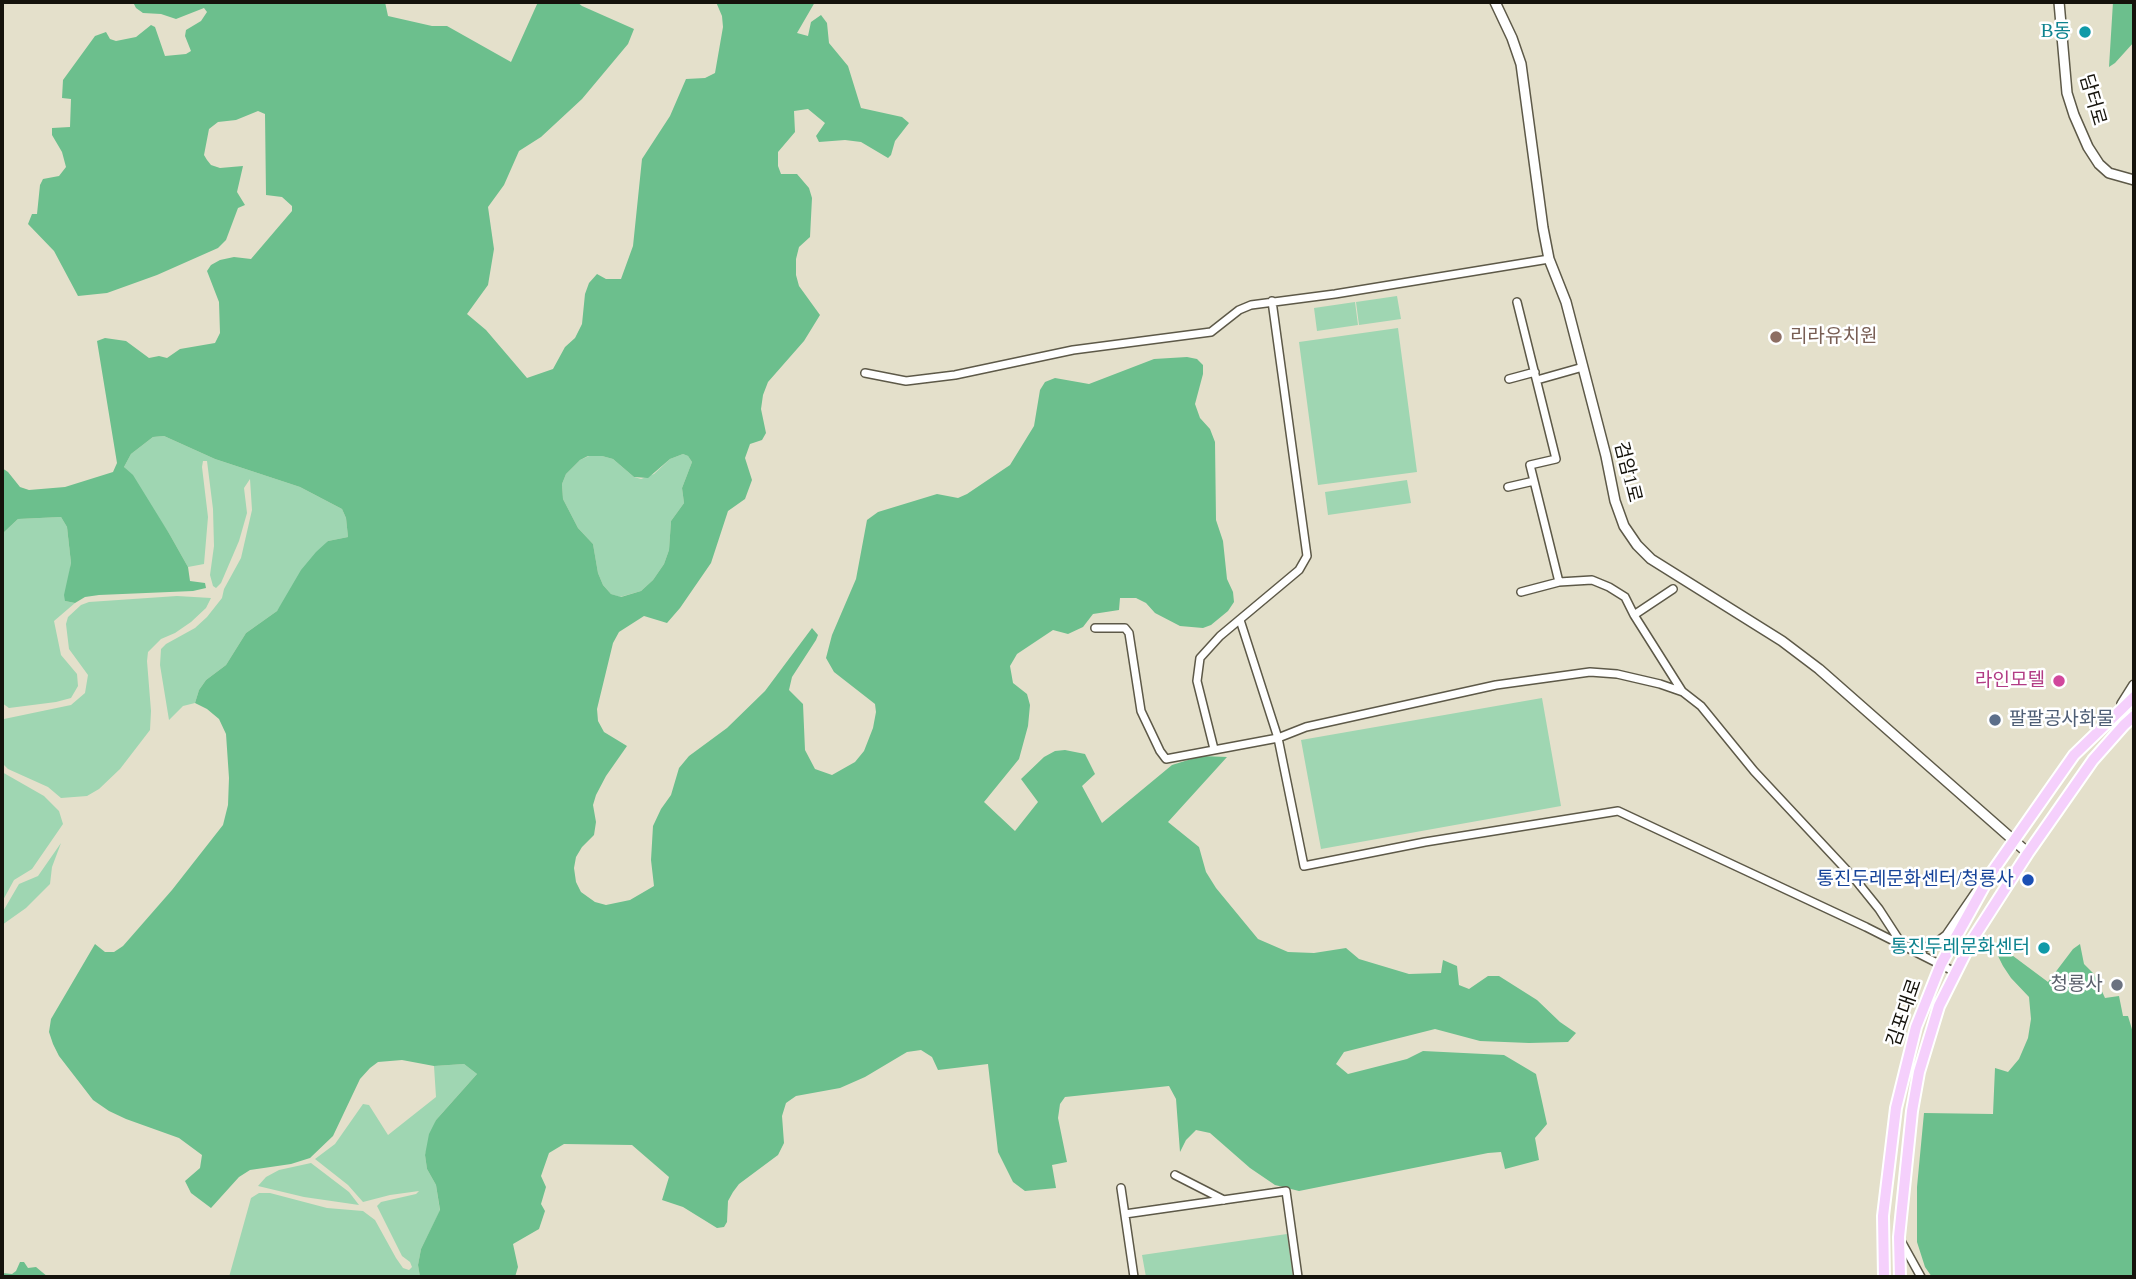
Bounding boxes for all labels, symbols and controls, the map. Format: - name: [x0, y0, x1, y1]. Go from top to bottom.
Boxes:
- place label: B동: [2041, 21, 2071, 43]
- marker: B동: [2077, 24, 2093, 40]
- street label: 담터로: [2074, 72, 2110, 128]
- place label: 리라유치원: [1790, 326, 1877, 348]
- marker: 리라유치원: [1768, 329, 1784, 345]
- street label: 검암1로: [1608, 439, 1646, 505]
- place label: 라인모텔: [1975, 670, 2045, 692]
- marker: 라인모텔: [2051, 673, 2067, 689]
- place label: 팔팔공사화물: [2009, 709, 2114, 731]
- marker: 팔팔공사화물: [1987, 712, 2003, 728]
- place label: 통진두레문화센터/청룡사: [1816, 869, 2014, 891]
- marker: 통진두레문화센터/청룡사: [2020, 872, 2036, 888]
- place label: 통진두레문화센터: [1890, 937, 2030, 959]
- marker: 통진두레문화센터: [2036, 940, 2052, 956]
- place label: 청룡사: [2051, 974, 2103, 996]
- street label: 김포대로: [1883, 976, 1927, 1050]
- marker: 청룡사: [2109, 977, 2125, 993]

